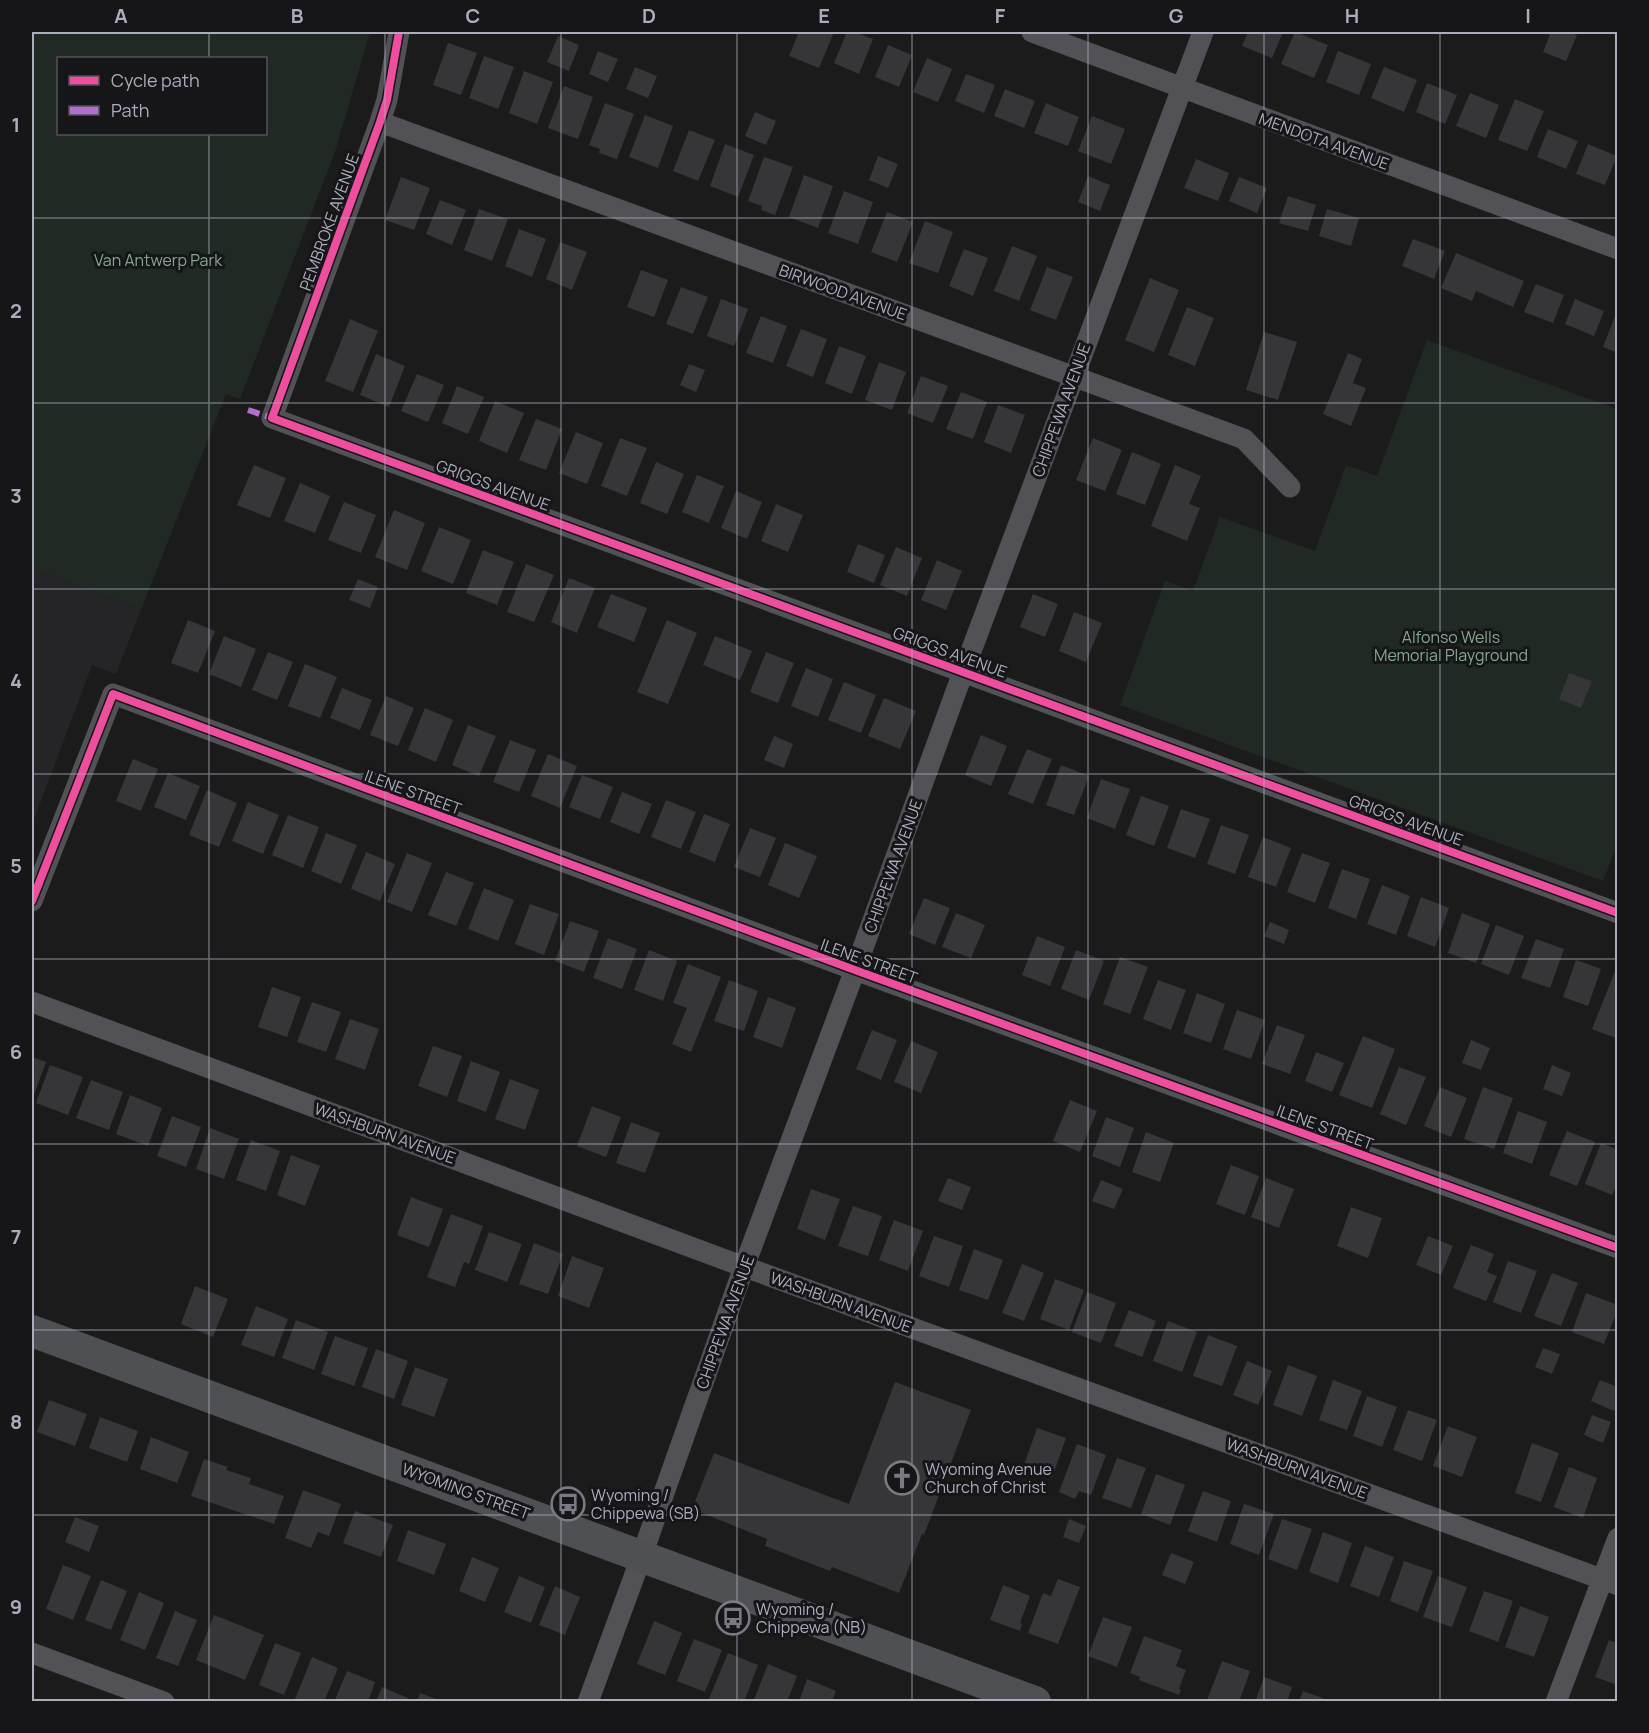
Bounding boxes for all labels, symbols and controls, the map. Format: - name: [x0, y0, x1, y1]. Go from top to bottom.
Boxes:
- text: A: [114, 2, 128, 29]
- text: B: [291, 2, 304, 29]
- text: C: [466, 2, 480, 29]
- text: D: [642, 2, 656, 29]
- text: E: [818, 2, 830, 29]
- text: F: [995, 2, 1006, 29]
- text: G: [1169, 2, 1184, 29]
- text: H: [1345, 2, 1359, 29]
- text: I: [1525, 2, 1531, 29]
- legend: [57, 57, 267, 135]
- text: Cycle path: [111, 68, 200, 92]
- text: Path: [111, 98, 149, 122]
- street label: MENDOTA AVENUE: [1256, 107, 1392, 175]
- text: 1: [12, 111, 20, 138]
- street label: PEMBROKE AVENUE: [294, 150, 364, 294]
- park label: Van Antwerp Park: [94, 249, 223, 271]
- street label: BIRWOOD AVENUE: [776, 259, 910, 325]
- text: 2: [10, 297, 22, 324]
- street label: CHIPPEWA AVENUE: [1027, 340, 1095, 480]
- street label: GRIGGS AVENUE: [433, 454, 553, 516]
- text: 3: [10, 482, 22, 509]
- street label: GRIGGS AVENUE: [890, 621, 1010, 683]
- park label: Alfonso Wells Memorial Playground: [1374, 626, 1528, 666]
- text: 4: [10, 667, 22, 694]
- street label: ILENE STREET: [362, 764, 465, 820]
- street label: GRIGGS AVENUE: [1346, 789, 1466, 851]
- street label: CHIPPEWA AVENUE: [859, 796, 927, 936]
- text: 5: [10, 852, 22, 879]
- street label: ILENE STREET: [818, 933, 921, 989]
- text: 6: [10, 1038, 22, 1065]
- street label: WASHBURN AVENUE: [311, 1097, 459, 1169]
- street label: ILENE STREET: [1274, 1099, 1377, 1155]
- text: 7: [11, 1223, 21, 1250]
- street label: CHIPPEWA AVENUE: [691, 1252, 759, 1392]
- street label: WASHBURN AVENUE: [767, 1266, 915, 1338]
- text: 8: [10, 1408, 22, 1435]
- street label: WASHBURN AVENUE: [1223, 1432, 1371, 1504]
- street label: WYOMING STREET: [399, 1458, 533, 1525]
- place label: Wyoming Avenue Church of Christ: [925, 1458, 1052, 1498]
- church icon: Wyoming Avenue Church of Christ: [884, 1460, 920, 1496]
- place label: Wyoming / Chippewa (SB): [591, 1484, 700, 1524]
- bus stop icon: Wyoming / Chippewa (SB): [550, 1486, 586, 1522]
- text: 9: [10, 1593, 22, 1620]
- place label: Wyoming / Chippewa (NB): [756, 1598, 867, 1638]
- bus stop icon: Wyoming / Chippewa (NB): [715, 1600, 751, 1636]

